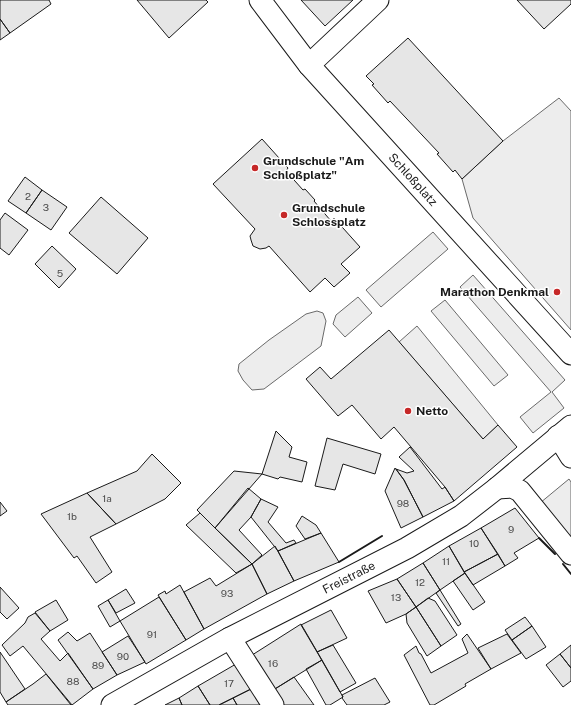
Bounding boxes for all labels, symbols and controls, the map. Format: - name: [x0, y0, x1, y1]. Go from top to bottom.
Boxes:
- street label: Schloßplatz: [385, 150, 440, 209]
- place label: Grundschule "Am Schloßplatz": [263, 154, 364, 182]
- marker: Grundschule "Am Schloßplatz": [250, 163, 260, 173]
- house number: 2: [25, 190, 31, 202]
- house number: 3: [43, 201, 49, 213]
- place label: Grundschule Schlossplatz: [292, 201, 366, 229]
- marker: Grundschule Schlossplatz: [279, 210, 289, 220]
- house number: 5: [57, 267, 63, 279]
- place label: Marathon Denkmal: [440, 285, 549, 299]
- marker: Marathon Denkmal: [552, 287, 562, 297]
- place label: Netto: [416, 404, 448, 418]
- marker: Netto: [403, 406, 413, 416]
- house number: 1a: [102, 492, 112, 504]
- house number: 98: [397, 497, 409, 509]
- house number: 1b: [67, 510, 77, 522]
- house number: 9: [508, 523, 514, 535]
- house number: 10: [469, 537, 479, 549]
- house number: 11: [442, 555, 450, 567]
- street label: Freistraße: [320, 558, 378, 597]
- house number: 12: [415, 576, 425, 588]
- house number: 93: [221, 587, 233, 599]
- house number: 13: [391, 591, 401, 603]
- house number: 91: [147, 628, 157, 640]
- house number: 90: [117, 650, 129, 662]
- house number: 16: [268, 657, 278, 669]
- house number: 89: [92, 659, 104, 671]
- house number: 88: [67, 675, 79, 687]
- house number: 17: [224, 677, 234, 689]

